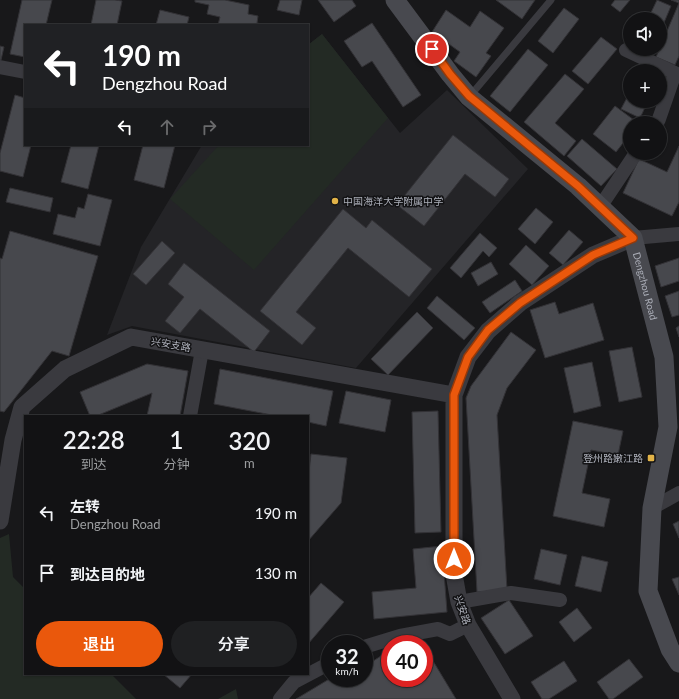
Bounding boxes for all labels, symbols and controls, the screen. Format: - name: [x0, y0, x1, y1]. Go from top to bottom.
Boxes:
- map controls: [623, 12, 667, 160]
- button: sound: [623, 12, 667, 56]
- pin: [415, 32, 449, 66]
- text: 190 m: [102, 38, 181, 72]
- icon: arrive: [421, 38, 443, 60]
- icon: left: [36, 40, 88, 92]
- button: +: [623, 64, 667, 108]
- text: Dengzhou Road: [102, 72, 227, 94]
- icon: left: [114, 116, 136, 138]
- icon: ahead: [156, 116, 178, 138]
- icon: right: [198, 116, 220, 138]
- button: −: [623, 116, 667, 160]
- place label: 中国海洋大学附属中学: [343, 195, 443, 207]
- marker: 中国海洋大学附属中学: [330, 196, 340, 206]
- street label: Dengzhou Road: [631, 251, 660, 321]
- street label: 兴安支路: [150, 335, 192, 353]
- text: 22:28: [63, 425, 125, 454]
- text: 1: [170, 425, 183, 454]
- text: 320: [228, 426, 270, 455]
- place label: 登州路嫩江路: [583, 452, 643, 464]
- marker: 登州路嫩江路: [646, 453, 656, 463]
- text: m: [244, 455, 255, 471]
- text: 到达: [81, 456, 107, 472]
- text: 分钟: [164, 456, 190, 472]
- text: 左转: [70, 497, 100, 515]
- icon: left: [36, 502, 58, 524]
- text: 190 m: [255, 504, 297, 522]
- text: Dengzhou Road: [70, 516, 161, 532]
- position arrow: [433, 538, 475, 580]
- icon: arrive: [36, 562, 58, 584]
- text: 130 m: [255, 564, 297, 582]
- text: 到达目的地: [70, 565, 145, 583]
- street label: 兴安路: [452, 594, 474, 626]
- button: 退出: [36, 621, 163, 667]
- button: 分享: [171, 621, 297, 667]
- speed limit sign: 40: [381, 635, 433, 687]
- text: 32: [335, 644, 359, 668]
- text: km/h: [335, 665, 359, 677]

